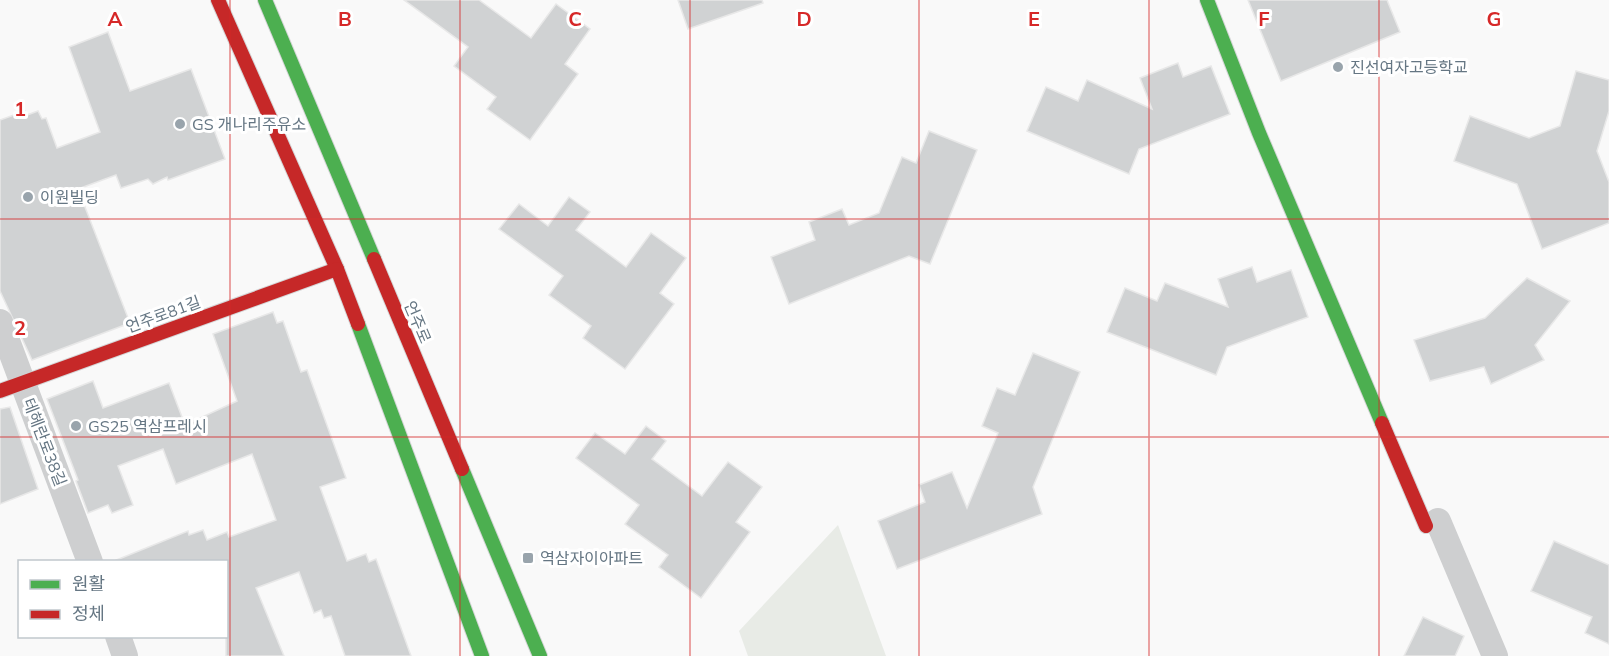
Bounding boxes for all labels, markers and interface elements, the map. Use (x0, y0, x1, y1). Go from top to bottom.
text: A (108, 6, 123, 31)
text: B (338, 6, 352, 31)
text: C (568, 6, 582, 31)
text: D (796, 6, 812, 31)
text: E (1028, 6, 1040, 31)
text: F (1258, 6, 1270, 31)
text: G (1487, 6, 1501, 31)
place label: 진선여자고등학교 (1350, 57, 1468, 77)
marker: 진선여자고등학교 (1331, 60, 1345, 74)
text: 1 (14, 96, 26, 121)
place label: GS 개나리주유소 (192, 114, 306, 134)
marker: GS 개나리주유소 (173, 117, 187, 131)
place label: 이원빌딩 (40, 187, 99, 207)
marker: 이원빌딩 (21, 190, 35, 204)
street label: 언주로81길 (123, 291, 203, 337)
street label: 언주로 (400, 298, 436, 346)
text: 2 (14, 315, 26, 340)
street label: 테헤란로38길 (19, 395, 71, 489)
place label: GS25 역삼프레시 (88, 416, 207, 436)
marker: GS25 역삼프레시 (69, 419, 83, 433)
place label: 역삼자이아파트 (540, 548, 643, 568)
marker: 역삼자이아파트 (521, 551, 535, 565)
legend (18, 560, 228, 638)
text: 원활 (72, 572, 105, 595)
text: 정체 (72, 602, 105, 625)

